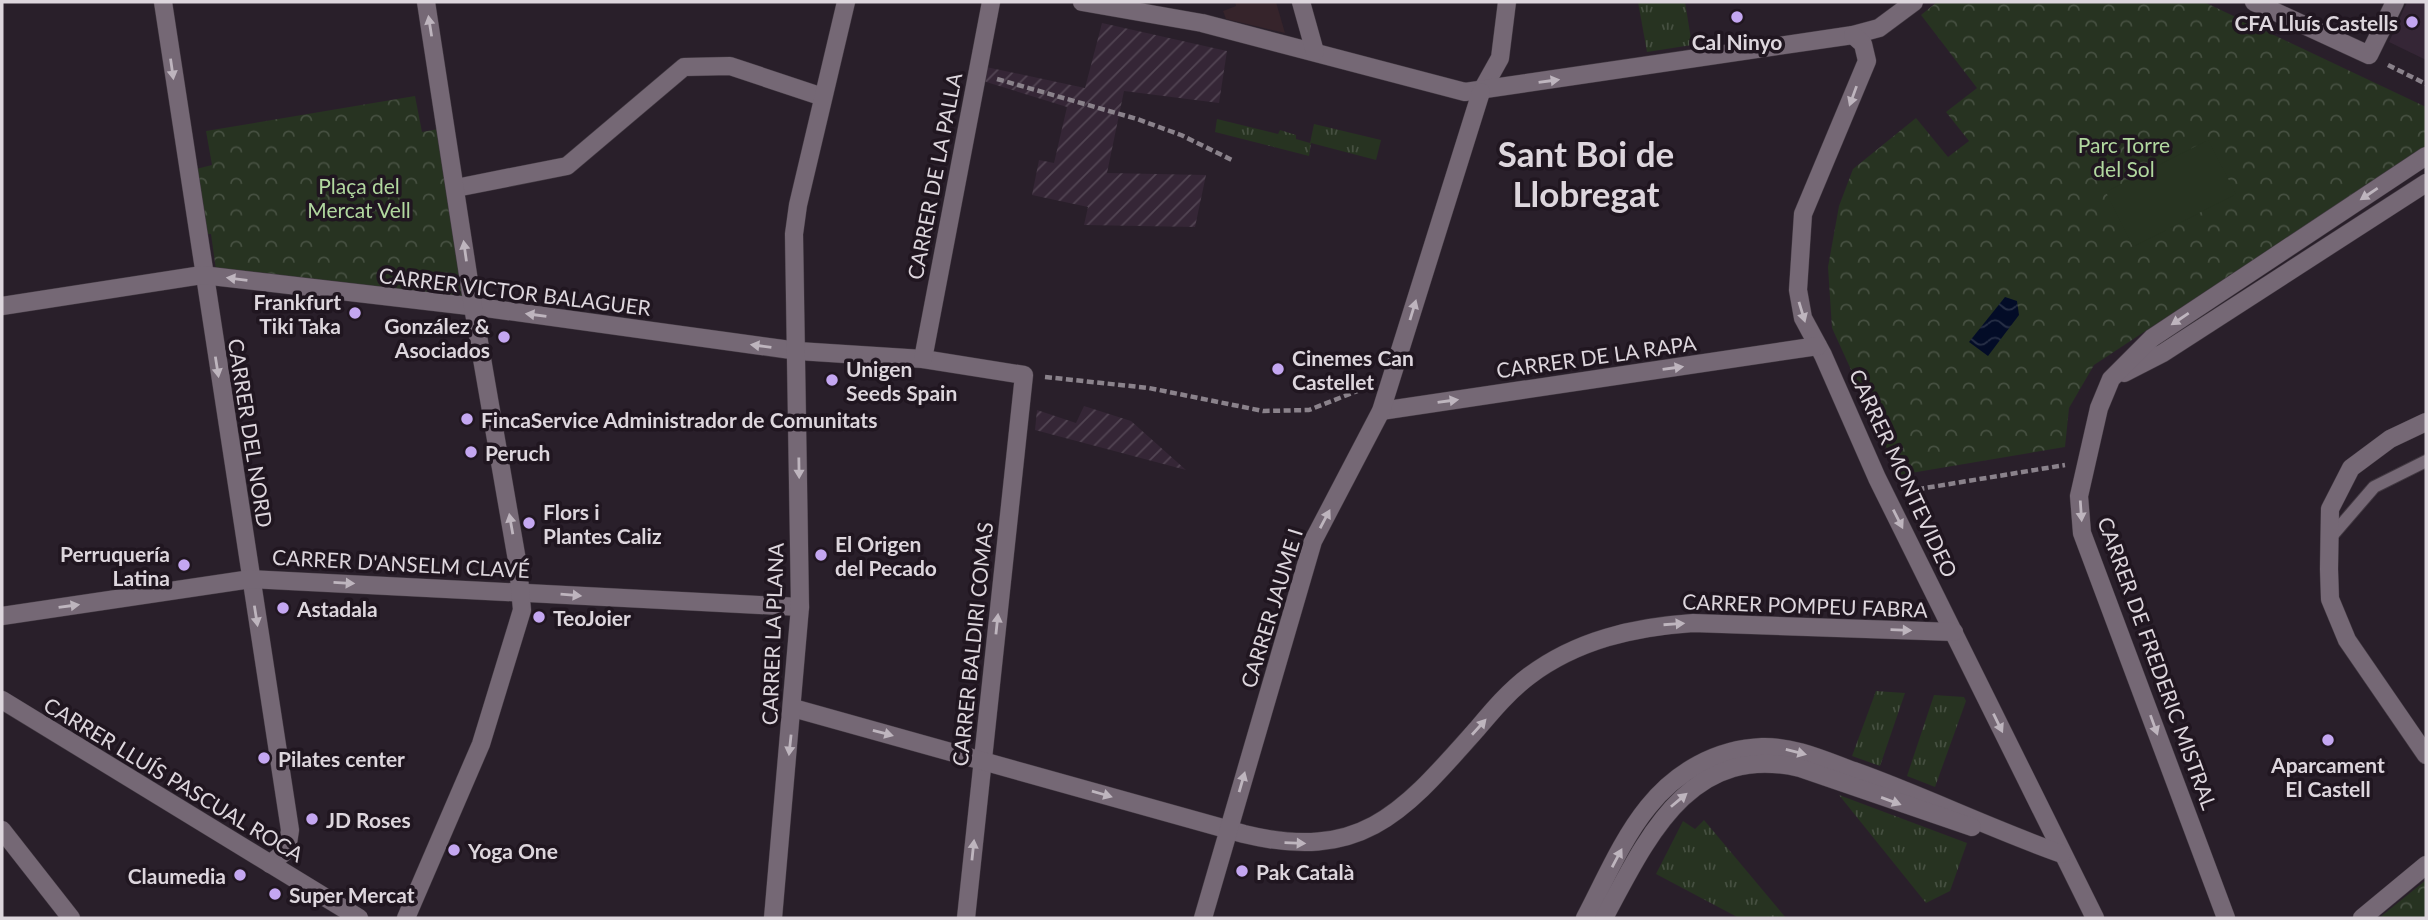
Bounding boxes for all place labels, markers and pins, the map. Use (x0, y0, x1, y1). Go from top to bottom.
marker: Cal Ninyo (1729, 9, 1745, 25)
place label: CFA Lluís Castells (2234, 10, 2398, 35)
marker: CFA Lluís Castells (2404, 14, 2420, 30)
place label: Cal Ninyo (1692, 29, 1782, 54)
place label: Frankfurt Tiki Taka (254, 289, 341, 338)
marker: Frankfurt Tiki Taka (347, 305, 363, 321)
place label: González & Asociados (384, 313, 491, 362)
marker: González & Asociados (496, 329, 512, 345)
place label: Cinemes Can Castellet (1292, 345, 1414, 394)
place label: Unigen Seeds Spain (846, 356, 957, 405)
marker: Cinemes Can Castellet (1270, 361, 1286, 377)
marker: Unigen Seeds Spain (824, 372, 840, 388)
place label: FincaService Administrador de Comunitats (481, 407, 877, 432)
marker: FincaService Administrador de Comunitats (459, 411, 475, 427)
place label: Peruch (485, 440, 550, 465)
marker: Peruch (463, 444, 479, 460)
place label: Flors i Plantes Caliz (543, 499, 662, 548)
marker: Flors i Plantes Caliz (521, 515, 537, 531)
place label: El Origen del Pecado (835, 531, 937, 580)
place label: Perruquería Latina (60, 541, 170, 590)
marker: El Origen del Pecado (813, 547, 829, 563)
marker: Perruquería Latina (176, 557, 192, 573)
place label: Astadala (296, 596, 378, 621)
marker: Astadala (275, 600, 291, 616)
place label: TeoJoier (553, 605, 631, 630)
marker: TeoJoier (531, 609, 547, 625)
marker: Aparcament El Castell (2320, 732, 2336, 748)
place label: Pilates center (278, 746, 405, 771)
marker: Pilates center (256, 750, 272, 766)
place label: Aparcament El Castell (2270, 752, 2385, 801)
place label: JD Roses (326, 807, 411, 832)
marker: JD Roses (304, 811, 320, 827)
place label: Yoga One (467, 838, 558, 863)
marker: Yoga One (446, 842, 462, 858)
place label: Pak Català (1256, 859, 1354, 884)
place label: Claumedia (128, 863, 226, 888)
marker: Pak Català (1234, 863, 1250, 879)
marker: Claumedia (232, 867, 248, 883)
place label: Super Mercat (289, 882, 415, 907)
marker: Super Mercat (267, 886, 283, 902)

